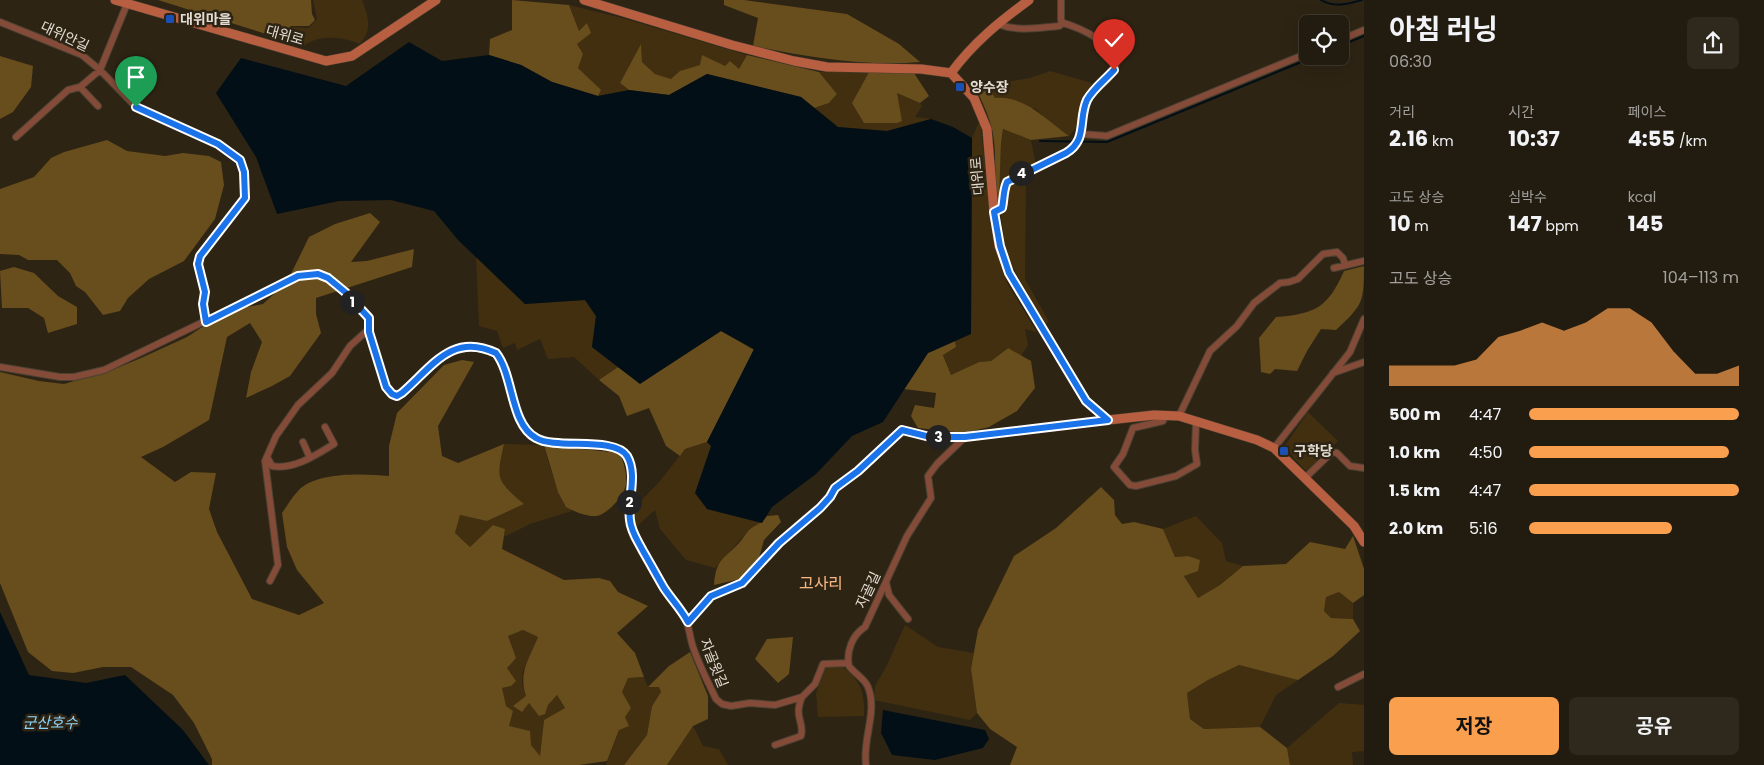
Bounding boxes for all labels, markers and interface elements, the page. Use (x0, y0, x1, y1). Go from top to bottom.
place label: 대위마을 (180, 9, 232, 29)
text: 아침 러닝 (1389, 10, 1498, 49)
marker: 대위마을 (164, 13, 176, 25)
map controls (1299, 15, 1349, 65)
button: locate (1299, 15, 1349, 65)
street label: 대위안길 (37, 16, 93, 56)
button: share (1687, 17, 1739, 69)
pin (1093, 19, 1135, 70)
street label: 대위로 (264, 20, 306, 50)
icon: check (1100, 26, 1128, 54)
text: 06:30 (1389, 50, 1432, 73)
pin (115, 56, 157, 107)
icon: arrive (122, 63, 150, 91)
place label: 양수장 (970, 77, 1009, 97)
marker: 양수장 (954, 81, 966, 93)
text: 거리 (1389, 102, 1415, 122)
text: 시간 (1508, 102, 1534, 122)
text: 페이스 (1628, 102, 1666, 122)
text: 2.16 (1389, 124, 1428, 153)
text: 10:37 (1508, 124, 1560, 153)
text: 4:55 (1628, 124, 1675, 153)
text: km (1428, 131, 1454, 151)
text: /km (1675, 131, 1707, 151)
street label: 대위로 (965, 156, 989, 196)
pin: 4 (1008, 160, 1034, 186)
text: 4 (1017, 163, 1026, 183)
text: 고도 상승 (1389, 187, 1444, 207)
text: 심박수 (1508, 187, 1547, 207)
text: kcal (1628, 187, 1656, 207)
text: 10 (1389, 209, 1411, 238)
text: 147 (1508, 209, 1542, 238)
text: 145 (1628, 209, 1663, 238)
text: m (1411, 216, 1429, 236)
text: bpm (1542, 216, 1579, 236)
text: 104–113 m (1663, 266, 1739, 289)
text: 고도 상승 (1389, 267, 1452, 290)
pin: 1 (340, 290, 364, 314)
text: 1 (350, 292, 355, 312)
text: 500 m (1389, 403, 1441, 426)
text: 4:47 (1469, 403, 1501, 426)
pin: 3 (926, 424, 950, 450)
text: 3 (934, 427, 943, 447)
place label: 구학당 (1294, 441, 1333, 461)
text: 1.0 km (1389, 441, 1440, 464)
text: 4:50 (1469, 441, 1503, 464)
marker: 구학당 (1278, 445, 1290, 457)
text: 1.5 km (1389, 479, 1440, 502)
text: 4:47 (1469, 479, 1501, 502)
pin: 2 (616, 490, 642, 514)
text: 2 (626, 492, 634, 512)
text: 2.0 km (1389, 517, 1443, 540)
text: 5:16 (1469, 517, 1498, 540)
street label: 자골길 (851, 568, 885, 612)
district label: 고사리 (799, 572, 843, 595)
street label: 자골윗길 (695, 635, 733, 691)
button: 저장 (1389, 697, 1559, 755)
button: 공유 (1569, 697, 1739, 755)
water label: 군산호수 (22, 712, 79, 733)

